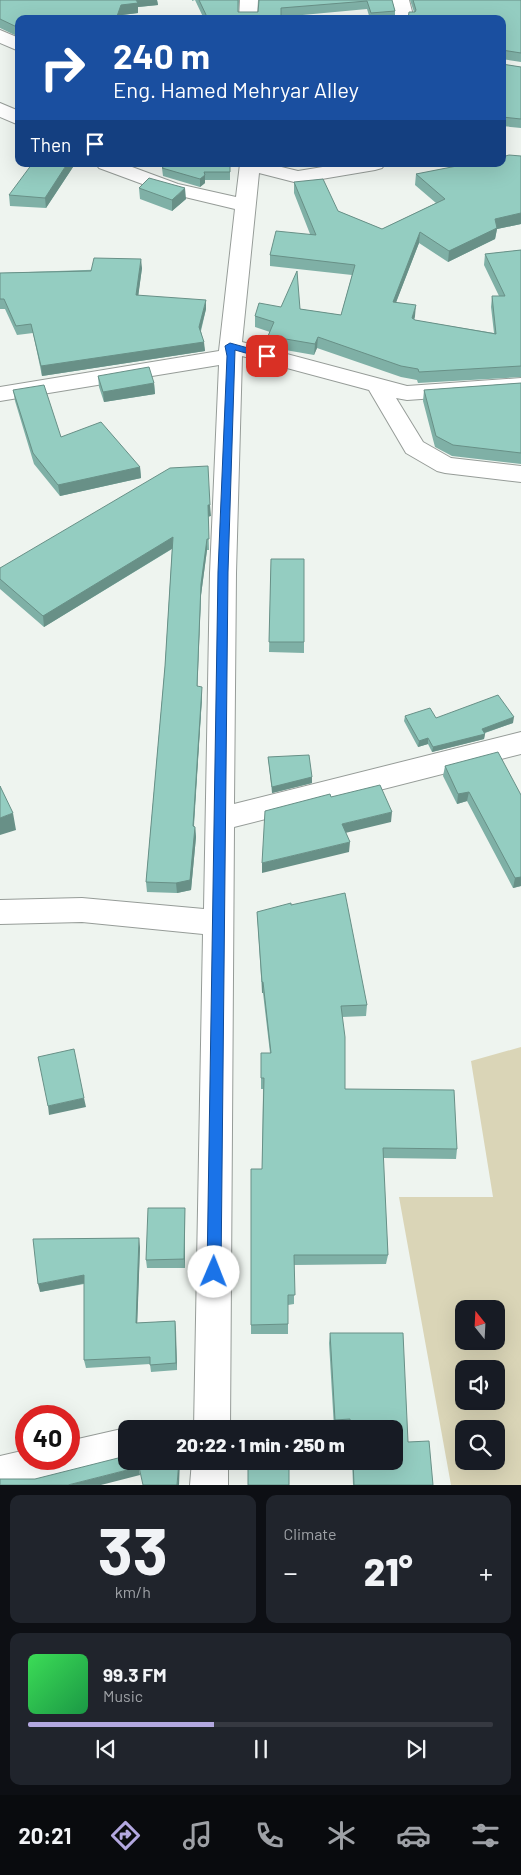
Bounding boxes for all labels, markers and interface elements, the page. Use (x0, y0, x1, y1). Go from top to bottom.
text: 240 m (113, 34, 210, 76)
icon: right (30, 35, 95, 100)
text: Eng. Hamed Mehryar Alley (113, 76, 359, 102)
icon: arrive (81, 130, 109, 158)
text: Then (30, 133, 71, 156)
pin (246, 335, 288, 377)
icon: arrive (253, 342, 281, 370)
position arrow (187, 1245, 239, 1297)
north arrow (455, 1300, 505, 1350)
map controls (455, 1300, 505, 1470)
button: sound (455, 1360, 505, 1410)
speed limit sign: 40 (15, 1405, 80, 1470)
button: search (455, 1420, 505, 1470)
text: 20:22 · 1 min · 250 m (176, 1433, 345, 1456)
text: 33 (98, 1510, 168, 1588)
text: Climate (284, 1524, 336, 1543)
text: 21° (364, 1548, 413, 1594)
text: − (284, 1555, 298, 1589)
text: + (479, 1555, 493, 1589)
text: km/h (115, 1582, 151, 1601)
text: 99.3 FM (103, 1663, 167, 1686)
text: Music (103, 1686, 143, 1705)
icon: previous (92, 1735, 120, 1763)
icon: pause (247, 1735, 275, 1763)
icon: next (402, 1735, 430, 1763)
icon: directions (108, 1818, 143, 1853)
icon: music (180, 1818, 215, 1853)
icon: phone (252, 1818, 287, 1853)
icon: climate (324, 1818, 359, 1853)
icon: car (396, 1818, 431, 1853)
icon: filters (468, 1818, 503, 1853)
text: 20:21 (18, 1822, 71, 1848)

